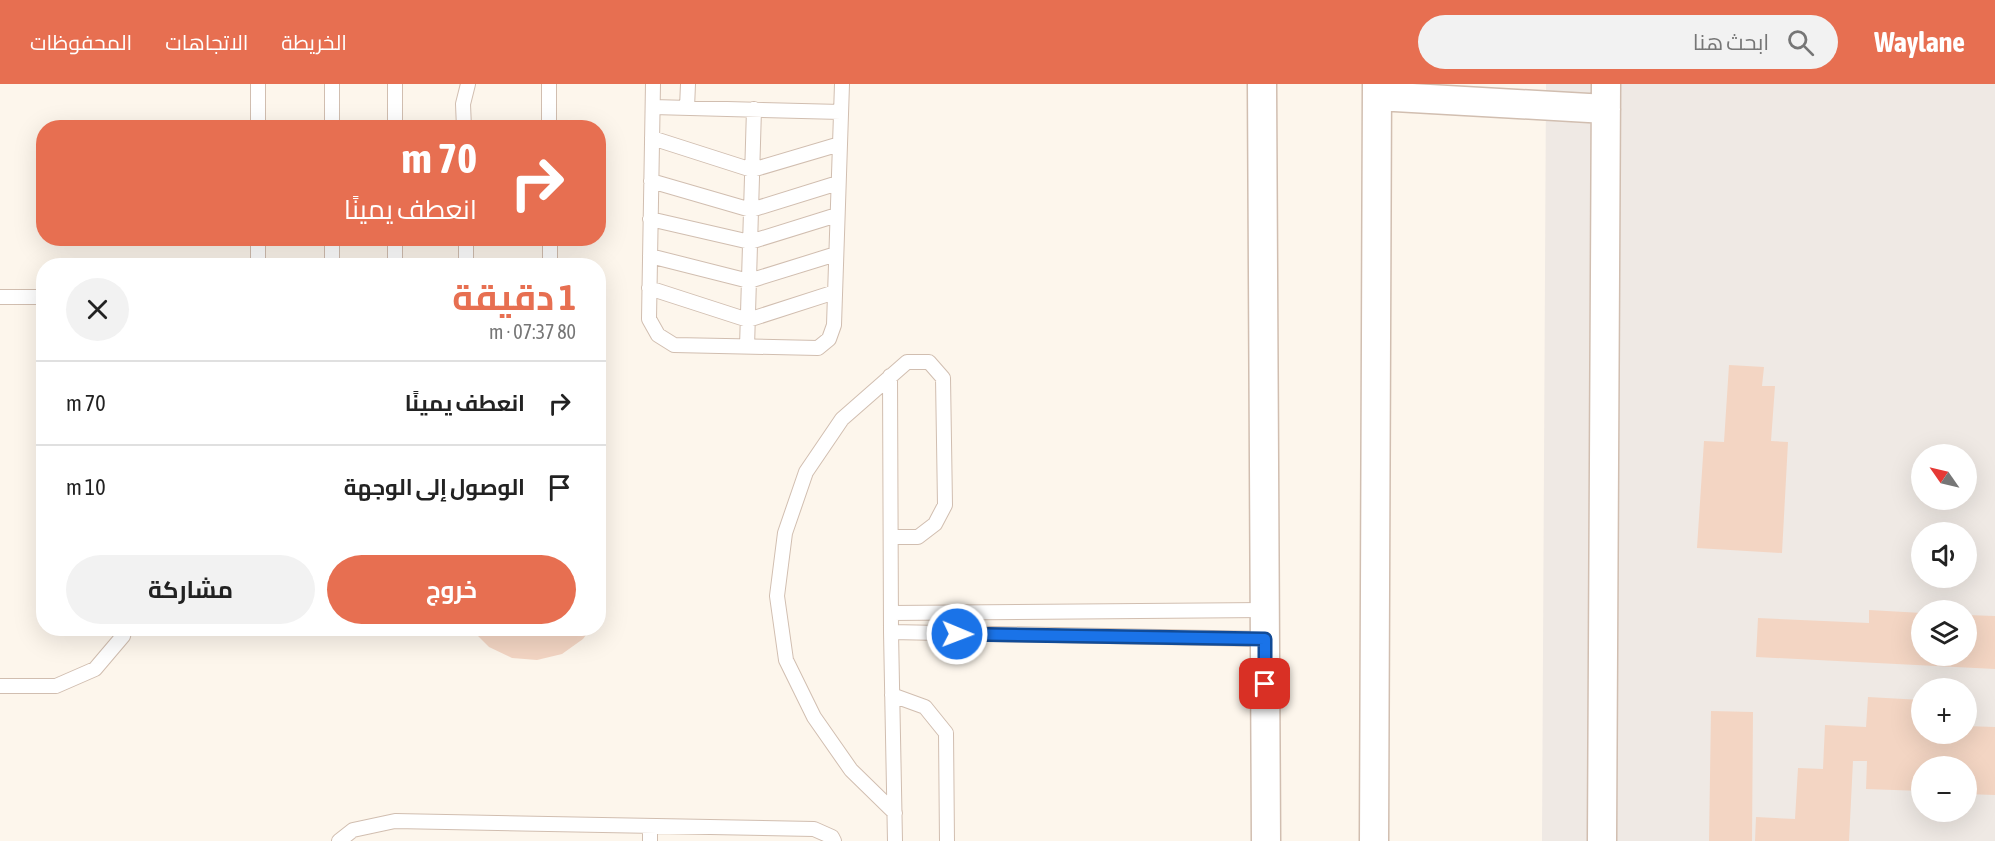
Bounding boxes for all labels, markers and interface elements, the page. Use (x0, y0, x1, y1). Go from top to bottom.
search box (1418, 15, 1838, 69)
icon: search (1784, 26, 1817, 59)
text: Waylane (1874, 26, 1965, 58)
text: ابحث هنا (1693, 29, 1769, 55)
text: المحفوظات (30, 30, 132, 54)
text: الاتجاهات (165, 30, 248, 54)
text: الخريطة (281, 30, 347, 54)
text: 70 m (402, 134, 477, 182)
icon: right (498, 144, 576, 222)
text: انعطف يمينًا (344, 194, 477, 225)
text: 1 دقيقة (452, 276, 576, 318)
button: close (66, 278, 129, 341)
text: 80 m · 07:37 (489, 320, 576, 343)
icon: right (543, 387, 576, 420)
text: 70 m (66, 390, 106, 416)
text: انعطف يمينًا (405, 390, 525, 416)
north arrow (1911, 444, 1977, 510)
map controls (1911, 444, 1977, 822)
icon: arrive (543, 471, 576, 504)
text: 10 m (66, 474, 106, 500)
text: الوصول إلى الوجهة (344, 474, 525, 500)
button: sound (1911, 522, 1977, 588)
button: مشاركة (66, 555, 315, 624)
button: خروج (327, 555, 576, 624)
button: layers (1911, 600, 1977, 666)
position arrow (925, 602, 989, 666)
pin (1239, 658, 1290, 709)
icon: arrive (1248, 667, 1281, 700)
button: + (1911, 678, 1977, 744)
button: − (1911, 756, 1977, 822)

